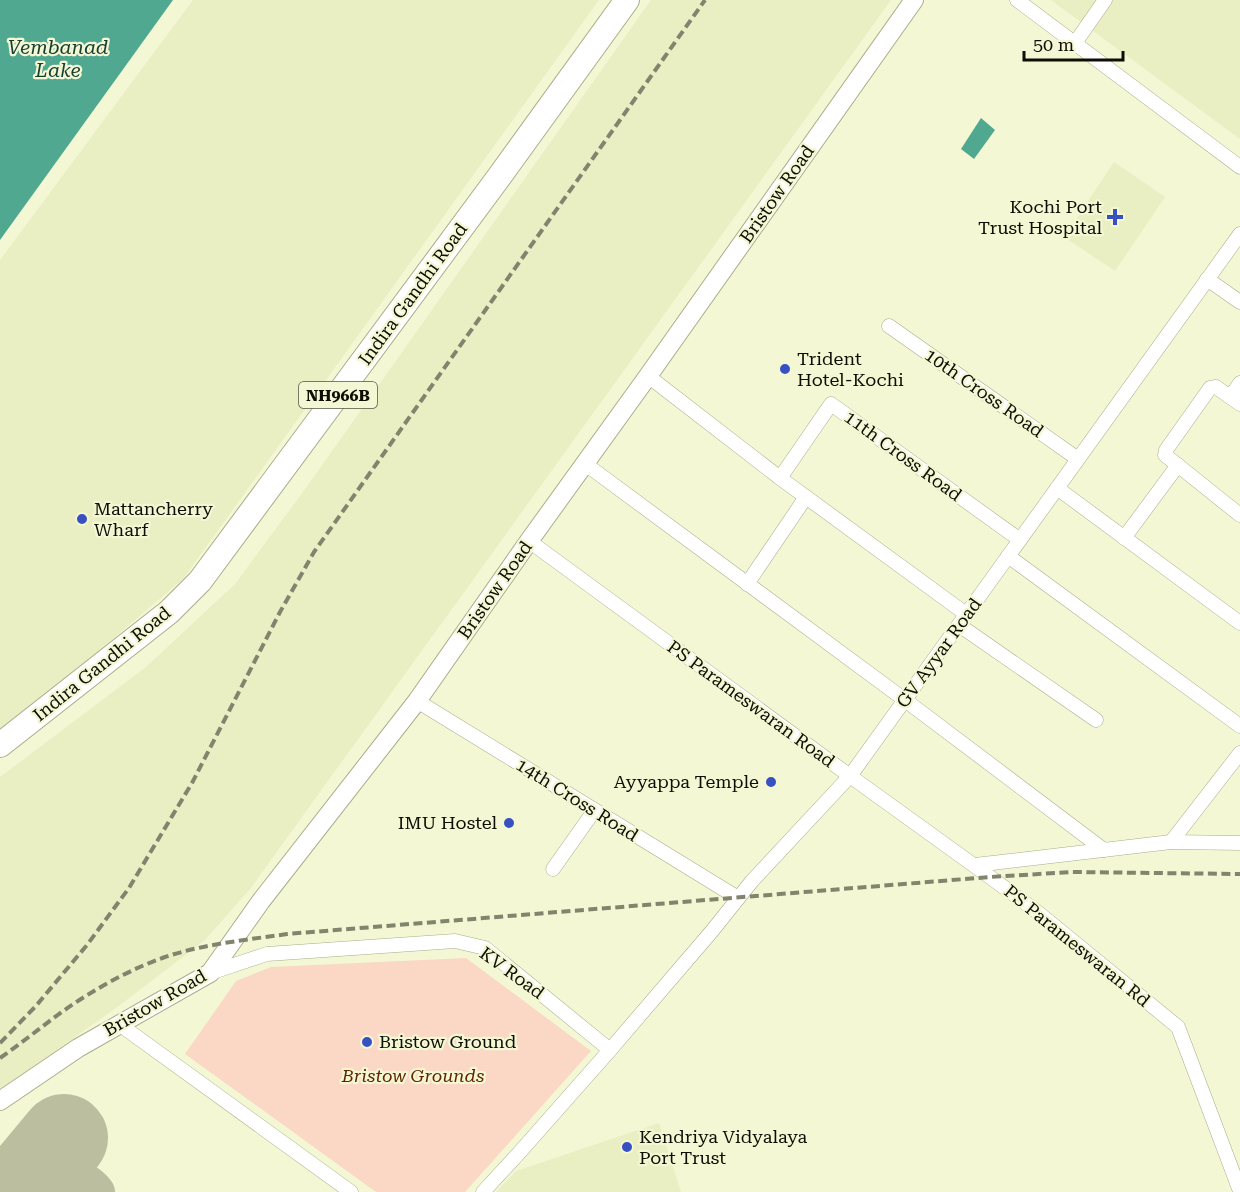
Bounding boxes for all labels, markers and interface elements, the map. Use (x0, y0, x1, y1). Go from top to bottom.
scale bar (1024, 24, 1123, 62)
text: 50 m (1033, 34, 1074, 55)
water label: Vembanad Lake (8, 35, 108, 82)
street label: Bristow Road (735, 140, 818, 247)
place label: Kochi Port Trust Hospital (978, 196, 1102, 238)
marker: Kochi Port Trust Hospital (1106, 208, 1124, 226)
street label: Indira Gandhi Road (354, 218, 471, 369)
street label: 10th Cross Road (921, 344, 1048, 442)
place label: Trident Hotel-Kochi (797, 348, 904, 390)
marker: Trident Hotel-Kochi (778, 362, 792, 376)
road number: NH966B (299, 382, 377, 408)
street label: 11th Cross Road (840, 406, 967, 506)
place label: Mattancherry Wharf (94, 498, 213, 540)
marker: Mattancherry Wharf (75, 512, 89, 526)
street label: Bristow Road (453, 536, 536, 643)
street label: GV Ayyar Road (892, 593, 986, 712)
street label: Indira Gandhi Road (29, 602, 175, 725)
street label: PS Parameswaran Road (663, 636, 839, 772)
street label: 14th Cross Road (512, 754, 643, 846)
place label: Ayyappa Temple (614, 771, 759, 792)
marker: Ayyappa Temple (764, 775, 778, 789)
place label: IMU Hostel (398, 812, 497, 833)
marker: IMU Hostel (502, 816, 516, 830)
street label: PS Parameswaran Rd (1000, 880, 1155, 1011)
street label: KV Road (476, 942, 549, 1003)
street label: Bristow Road (100, 965, 210, 1040)
place label: Bristow Ground (379, 1031, 517, 1052)
marker: Bristow Ground (360, 1035, 374, 1049)
park label: Bristow Grounds (341, 1065, 484, 1086)
place label: Kendriya Vidyalaya Port Trust (639, 1126, 808, 1168)
marker: Kendriya Vidyalaya Port Trust (620, 1140, 634, 1154)

